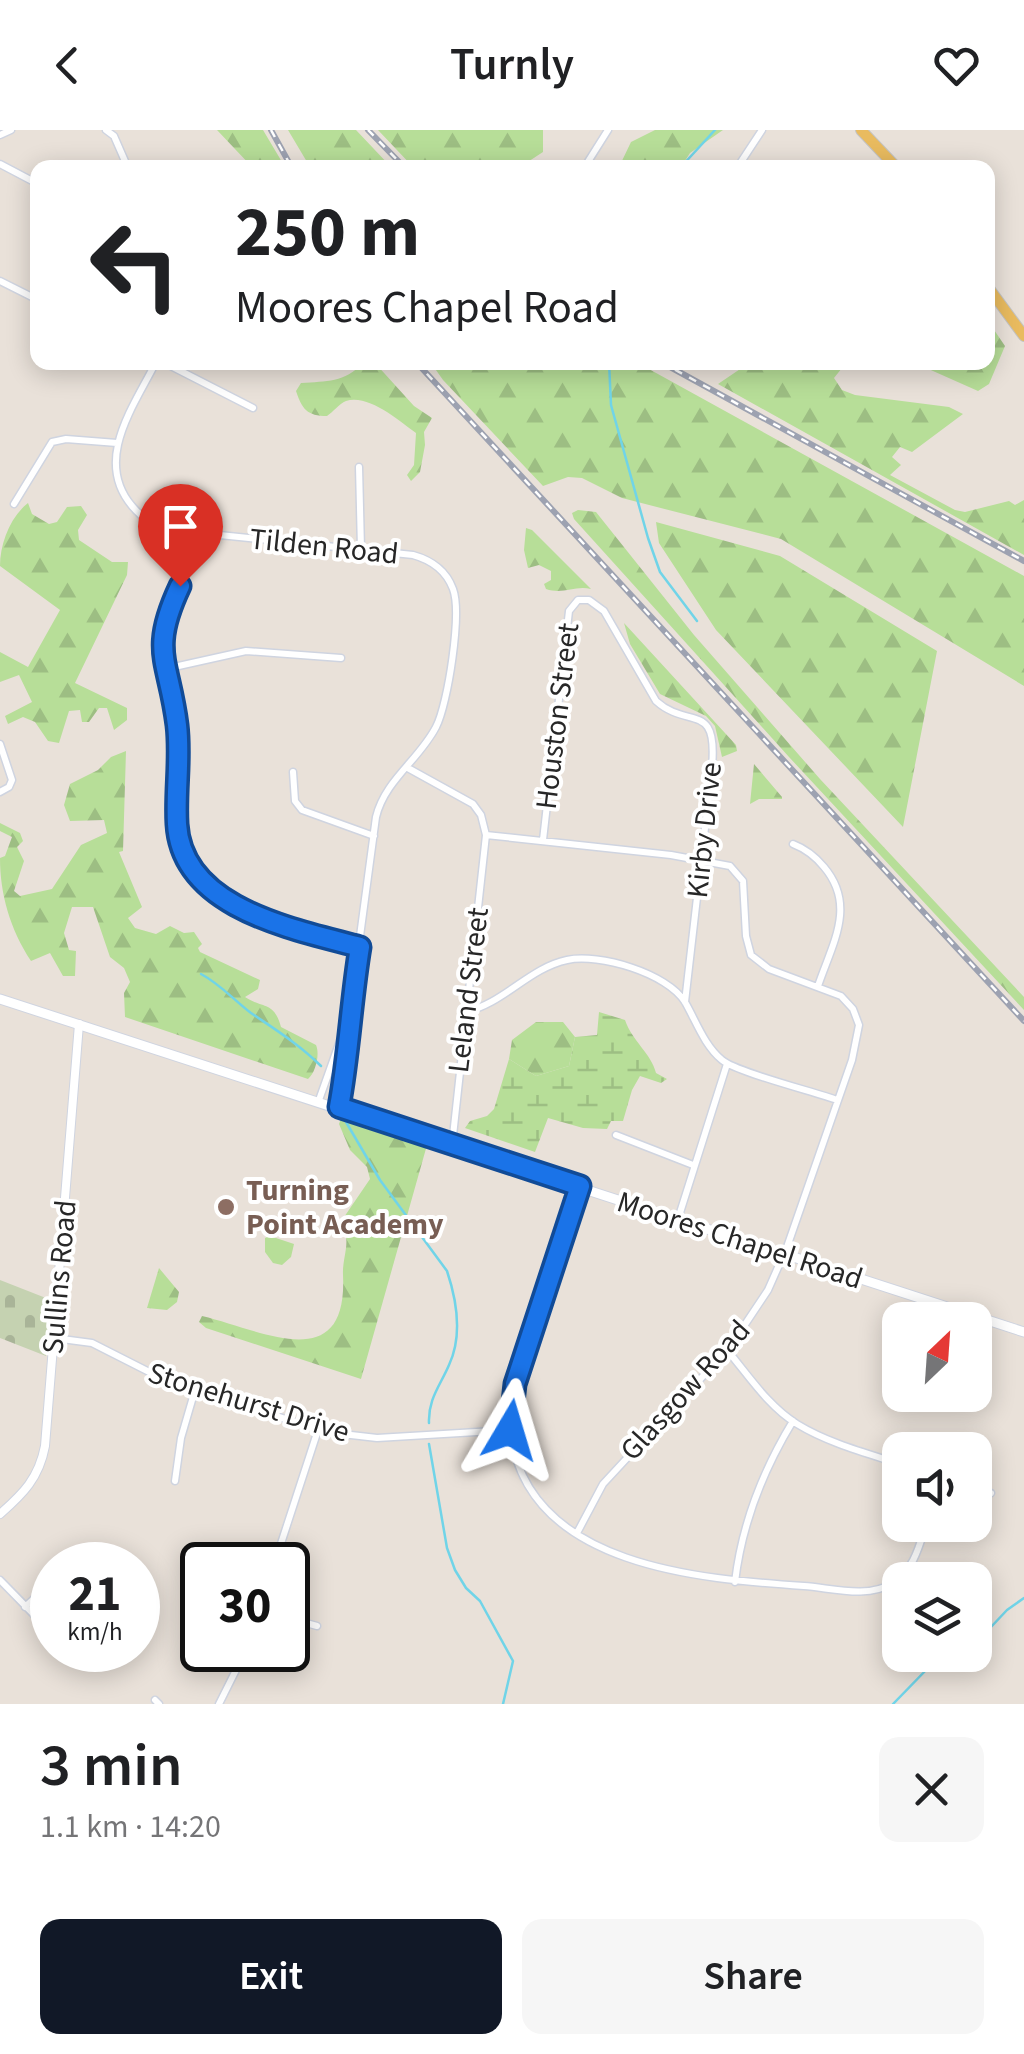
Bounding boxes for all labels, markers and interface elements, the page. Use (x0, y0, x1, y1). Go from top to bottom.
text: Turnly (450, 33, 574, 97)
icon: back (40, 38, 95, 93)
icon: heart (929, 38, 984, 93)
text: 250 m (235, 183, 420, 283)
icon: left (70, 200, 200, 330)
text: Moores Chapel Road (235, 276, 619, 340)
pin (138, 484, 223, 587)
icon: arrive (153, 499, 208, 554)
street label: Tilden Road (247, 517, 401, 576)
street label: Houston Street (525, 620, 590, 812)
street label: Kirby Drive (676, 760, 733, 900)
street label: Leland Street (437, 905, 500, 1075)
place label: Turning Point Academy (246, 1169, 444, 1246)
street label: Moores Chapel Road (611, 1180, 868, 1300)
marker: Turning Point Academy (215, 1196, 237, 1218)
street label: Sullins Road (31, 1198, 88, 1356)
north arrow (882, 1302, 992, 1412)
map controls (882, 1302, 992, 1672)
street label: Glasgow Road (610, 1310, 760, 1470)
street label: Stonehurst Drive (143, 1351, 355, 1454)
position arrow (458, 1378, 562, 1482)
button: sound (882, 1432, 992, 1542)
speed limit sign: 30 (180, 1542, 310, 1672)
text: 21 (69, 1559, 121, 1630)
button: layers (882, 1562, 992, 1672)
text: km/h (67, 1614, 123, 1650)
text: 3 min (40, 1724, 183, 1809)
button: close (879, 1737, 984, 1842)
text: 1.1 km · 14:20 (40, 1804, 221, 1850)
button: Exit (40, 1919, 502, 2034)
button: Share (522, 1919, 984, 2034)

